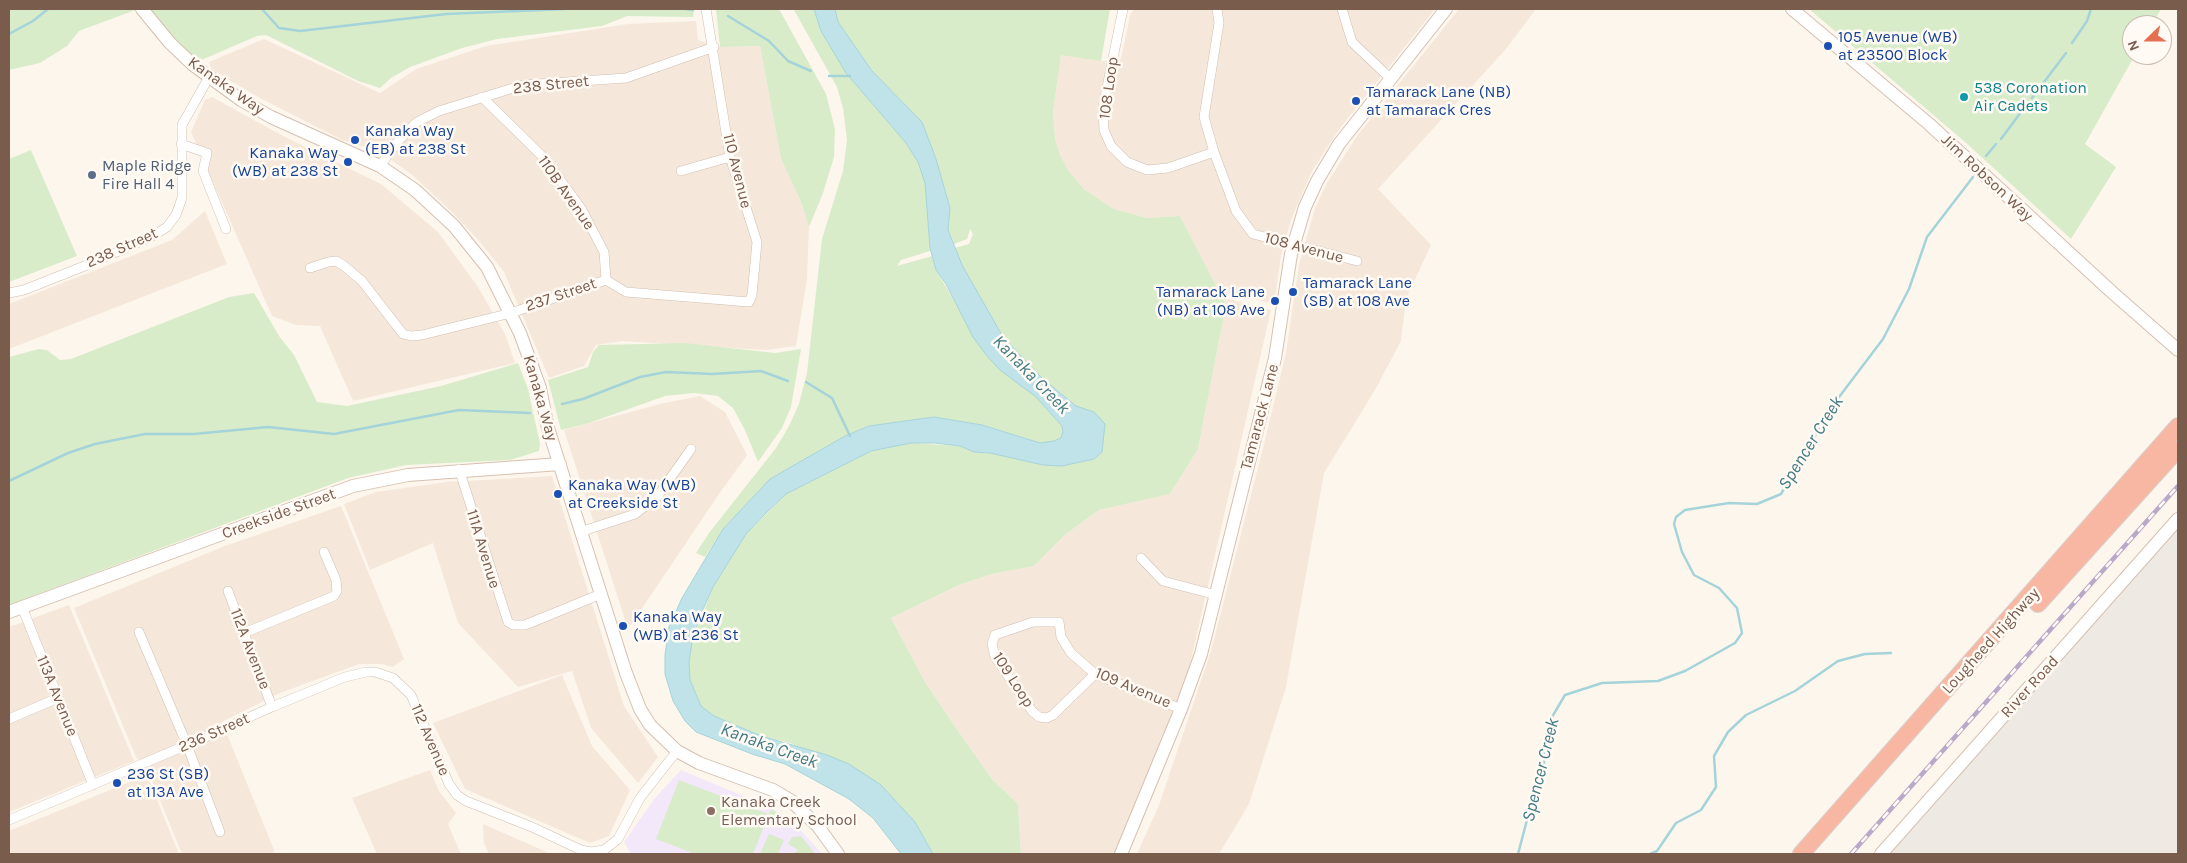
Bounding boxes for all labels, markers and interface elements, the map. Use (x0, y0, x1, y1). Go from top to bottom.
north arrow (2122, 15, 2172, 65)
place label: 105 Avenue (WB) at 23500 Block (1838, 27, 1958, 65)
text: N (2124, 38, 2143, 53)
marker: 105 Avenue (WB) at 23500 Block (1822, 40, 1834, 52)
street label: Kanaka Way (184, 53, 268, 119)
street label: 108 Loop (1095, 56, 1123, 120)
street label: 238 Street (512, 71, 590, 99)
place label: 538 Coronation Air Cadets (1974, 78, 2087, 116)
place label: Tamarack Lane (NB) at Tamarack Cres (1366, 82, 1511, 120)
marker: 538 Coronation Air Cadets (1958, 91, 1970, 103)
marker: Tamarack Lane (NB) at Tamarack Cres (1350, 95, 1362, 107)
place label: Kanaka Way (EB) at 238 St (365, 121, 466, 159)
street label: Jim Robson Way (1937, 131, 2037, 225)
street label: 110 Avenue (718, 132, 756, 210)
marker: Kanaka Way (EB) at 238 St (349, 134, 361, 146)
place label: Kanaka Way (WB) at 238 St (232, 143, 338, 181)
street label: 110B Avenue (533, 152, 599, 234)
place label: Maple Ridge Fire Hall 4 (102, 156, 192, 194)
marker: Kanaka Way (WB) at 238 St (342, 156, 354, 168)
marker: Maple Ridge Fire Hall 4 (86, 169, 98, 181)
street label: 238 Street (83, 224, 161, 272)
street label: 108 Avenue (1262, 228, 1346, 268)
place label: Tamarack Lane (SB) at 108 Ave (1303, 273, 1412, 311)
street label: 237 Street (523, 274, 599, 316)
place label: Tamarack Lane (NB) at 108 Ave (1156, 282, 1265, 320)
marker: Tamarack Lane (SB) at 108 Ave (1287, 286, 1299, 298)
marker: Tamarack Lane (NB) at 108 Ave (1269, 295, 1281, 307)
water label: Kanaka Creek (988, 331, 1074, 419)
street label: Kanaka Way (519, 353, 561, 443)
street label: Tamarack Lane (1237, 362, 1283, 472)
water label: Spencer Creek (1774, 392, 1848, 494)
place label: Kanaka Way (WB) at Creekside St (568, 475, 696, 513)
street label: Creekside Street (220, 485, 338, 543)
marker: Kanaka Way (WB) at Creekside St (552, 488, 564, 500)
street label: 111A Avenue (462, 507, 504, 591)
street label: Lougheed Highway (1938, 584, 2044, 698)
street label: 112A Avenue (226, 606, 274, 692)
place label: Kanaka Way (WB) at 236 St (633, 607, 738, 645)
marker: Kanaka Way (WB) at 236 St (617, 620, 629, 632)
street label: 109 Loop (988, 649, 1038, 711)
street label: River Road (1997, 652, 2063, 722)
street label: 113A Avenue (32, 653, 82, 739)
street label: 109 Avenue (1092, 663, 1174, 713)
street label: 112 Avenue (406, 701, 454, 779)
street label: 236 Street (176, 709, 252, 757)
water label: Spencer Creek (1518, 716, 1564, 824)
water label: Kanaka Creek (717, 718, 821, 774)
place label: 236 St (SB) at 113A Ave (127, 764, 209, 802)
marker: 236 St (SB) at 113A Ave (111, 777, 123, 789)
place label: Kanaka Creek Elementary School (721, 792, 857, 830)
marker: Kanaka Creek Elementary School (705, 805, 717, 817)

